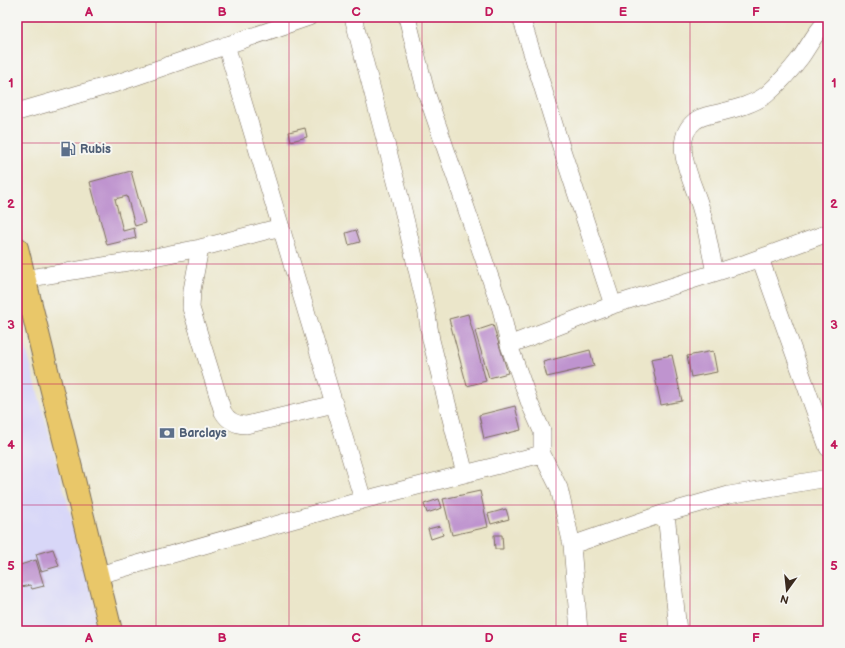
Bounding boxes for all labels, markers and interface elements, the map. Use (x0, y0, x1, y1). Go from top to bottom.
text: A (84, 4, 93, 20)
text: B (217, 4, 227, 20)
text: C (351, 4, 361, 20)
text: D (484, 4, 494, 20)
text: E (619, 4, 628, 20)
text: F (752, 4, 760, 20)
text: 1 (8, 75, 14, 91)
text: 1 (831, 75, 837, 91)
fuel station icon: Rubis (59, 140, 77, 158)
place label: Rubis (80, 142, 111, 157)
text: 2 (7, 196, 15, 212)
text: 2 (830, 196, 838, 212)
text: 3 (7, 317, 15, 333)
text: 3 (830, 317, 838, 333)
bank icon: Barclays (158, 424, 176, 442)
place label: Barclays (179, 426, 227, 441)
text: 4 (7, 437, 15, 453)
text: 4 (830, 437, 838, 453)
text: 5 (7, 558, 15, 574)
text: 5 (830, 558, 838, 574)
north arrow (767, 570, 807, 610)
text: N (779, 592, 790, 607)
text: A (84, 630, 93, 646)
text: B (217, 630, 227, 646)
text: C (351, 630, 361, 646)
text: D (484, 630, 494, 646)
text: E (619, 630, 628, 646)
text: F (752, 630, 760, 646)

